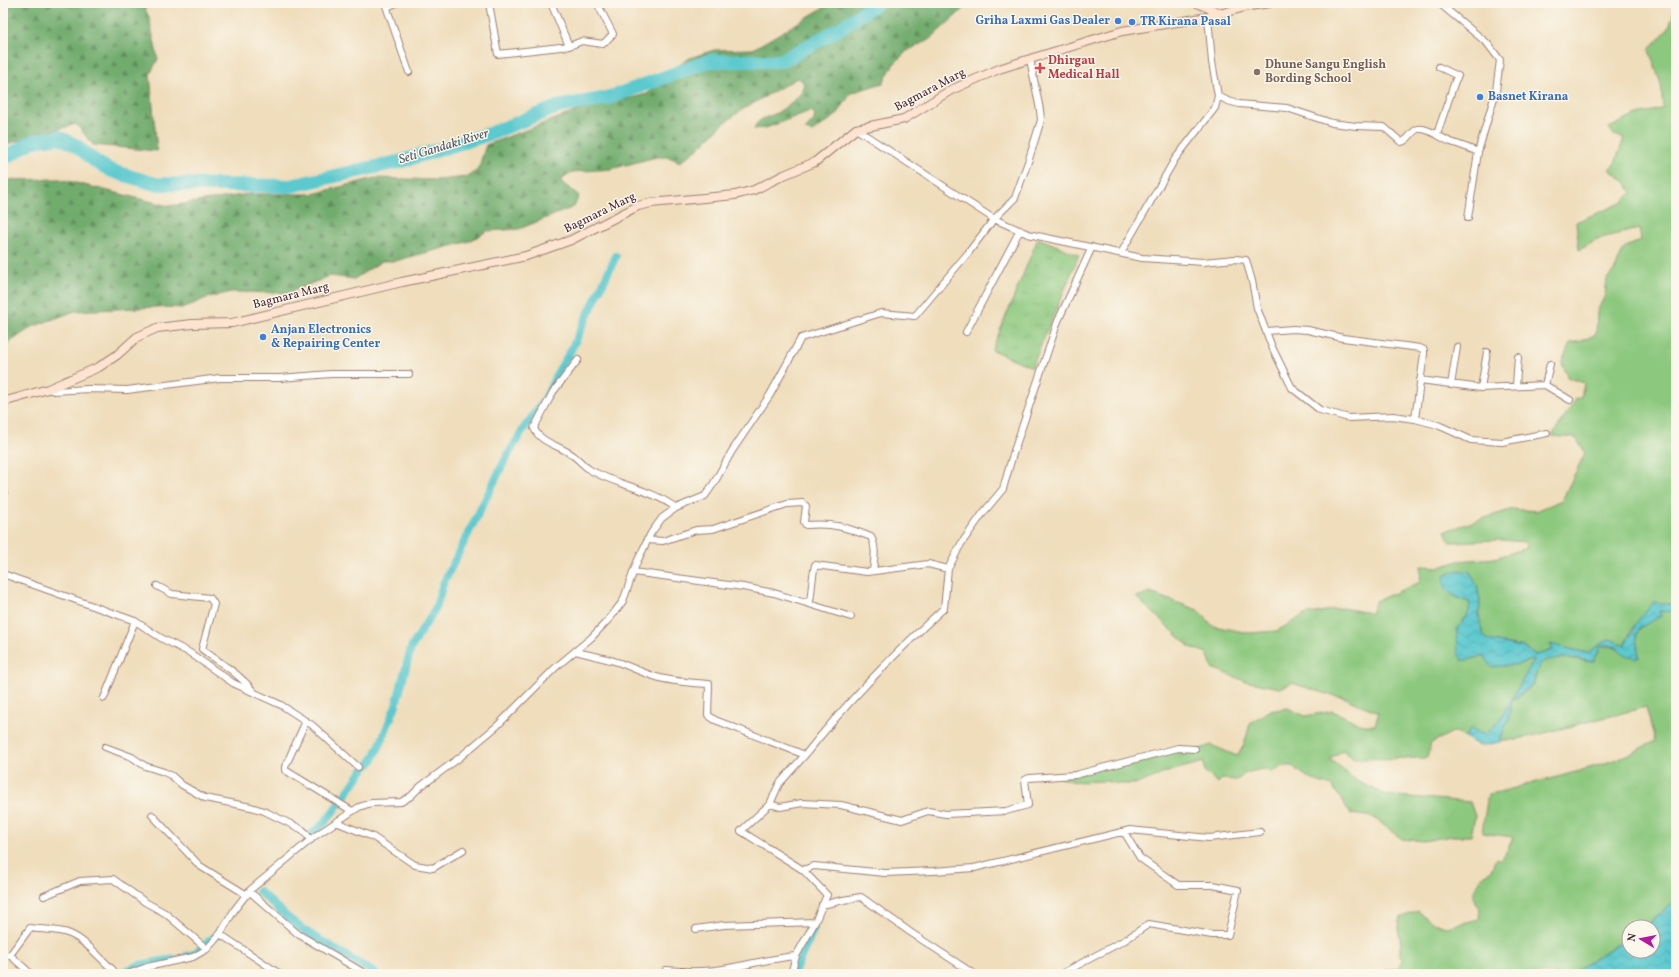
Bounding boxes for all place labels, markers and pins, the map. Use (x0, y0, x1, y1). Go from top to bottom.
place label: Griha Laxmi Gas Dealer (975, 13, 1110, 29)
place label: TR Kirana Pasal (1140, 14, 1231, 30)
marker: Griha Laxmi Gas Dealer (1113, 16, 1123, 26)
marker: TR Kirana Pasal (1127, 17, 1137, 27)
place label: Dhirgau Medical Hall (1048, 53, 1120, 83)
place label: Dhune Sangu English Bording School (1265, 57, 1386, 87)
marker: Dhirgau Medical Hall (1035, 63, 1045, 73)
marker: Dhune Sangu English Bording School (1252, 67, 1262, 77)
place label: Basnet Kirana (1488, 89, 1569, 105)
marker: Basnet Kirana (1475, 92, 1485, 102)
place label: Anjan Electronics & Repairing Center (271, 322, 380, 352)
marker: Anjan Electronics & Repairing Center (258, 332, 268, 342)

